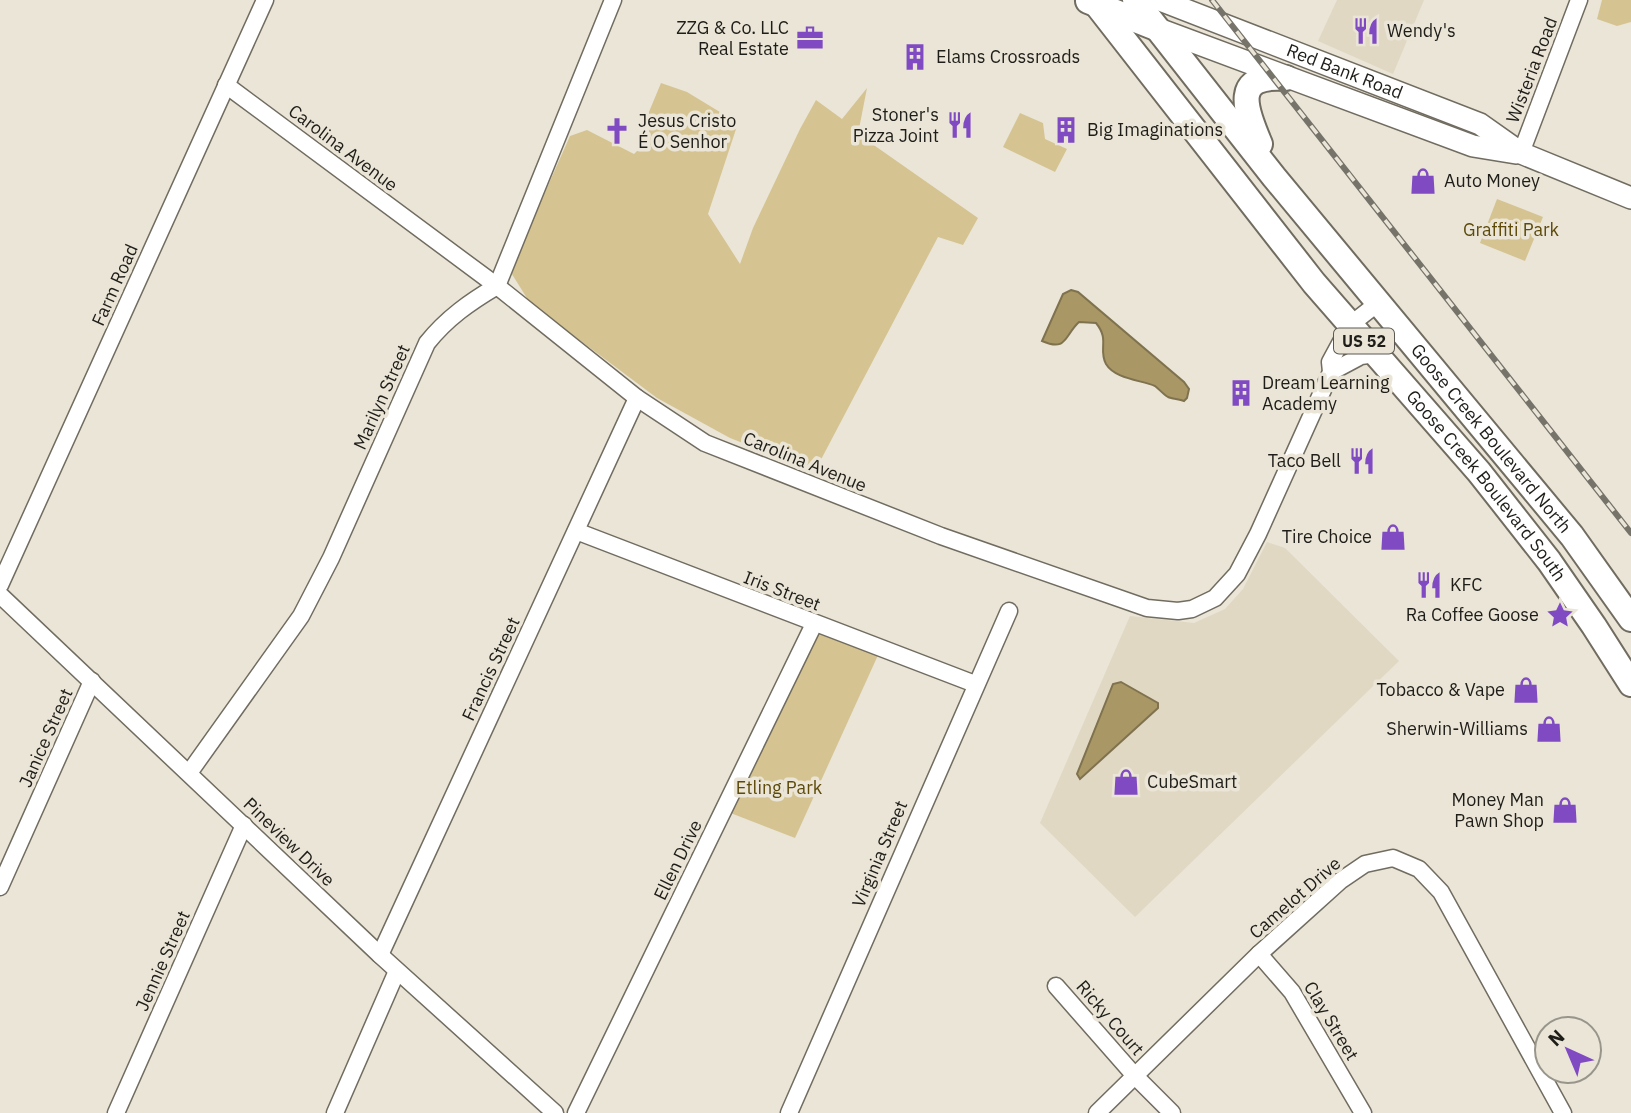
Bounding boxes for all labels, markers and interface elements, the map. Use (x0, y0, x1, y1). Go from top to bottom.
street label: Wisteria Road (1501, 14, 1562, 126)
place label: ZZG & Co. LLC Real Estate (676, 16, 789, 60)
restaurant icon: Wendy's (1351, 16, 1381, 46)
place label: Wendy's (1387, 19, 1456, 42)
office icon: ZZG & Co. LLC Real Estate (795, 23, 825, 53)
street label: Red Bank Road (1283, 38, 1406, 104)
building icon: Elams Crossroads (900, 42, 930, 72)
place label: Elams Crossroads (936, 45, 1080, 68)
street label: Carolina Avenue (284, 99, 403, 196)
place label: Stoner's Pizza Joint (853, 103, 939, 147)
place label: Jesus Cristo É O Senhor (638, 109, 736, 153)
restaurant icon: Stoner's Pizza Joint (945, 110, 975, 140)
building icon: Big Imaginations (1051, 115, 1081, 145)
church icon: Jesus Cristo É O Senhor (602, 116, 632, 146)
place label: Big Imaginations (1087, 118, 1223, 141)
shop icon: Auto Money (1408, 166, 1438, 196)
place label: Auto Money (1444, 169, 1540, 192)
park label: Graffiti Park (1463, 218, 1560, 241)
street label: Farm Road (86, 240, 143, 329)
road number: US 52 (1334, 328, 1394, 354)
street label: Goose Creek Boulevard North (1406, 339, 1577, 538)
street label: Marilyn Street (348, 341, 415, 453)
place label: Dream Learning Academy (1262, 371, 1390, 415)
building icon: Dream Learning Academy (1226, 378, 1256, 408)
street label: Goose Creek Boulevard South (1402, 385, 1571, 585)
street label: Carolina Avenue (740, 426, 870, 497)
restaurant icon: Taco Bell (1347, 446, 1377, 476)
place label: Taco Bell (1268, 449, 1341, 472)
shop icon: Tire Choice (1378, 522, 1408, 552)
place label: Tire Choice (1282, 525, 1372, 548)
street label: Iris Street (740, 565, 824, 616)
restaurant icon: KFC (1414, 570, 1444, 600)
place label: KFC (1450, 573, 1482, 596)
place icon: Ra Coffee Goose (1545, 600, 1575, 630)
place label: Ra Coffee Goose (1406, 603, 1539, 626)
street label: Francis Street (456, 613, 525, 724)
shop icon: Tobacco & Vape (1511, 675, 1541, 705)
place label: Tobacco & Vape (1376, 678, 1505, 701)
street label: Janice Street (13, 685, 78, 791)
shop icon: Sherwin-Williams (1534, 714, 1564, 744)
place label: Sherwin-Williams (1386, 717, 1528, 740)
shop icon: CubeSmart (1111, 767, 1141, 797)
place label: CubeSmart (1147, 770, 1237, 793)
park label: Etling Park (736, 776, 823, 799)
place label: Money Man Pawn Shop (1452, 788, 1544, 832)
street label: Pineview Drive (239, 792, 340, 891)
shop icon: Money Man Pawn Shop (1550, 795, 1580, 825)
street label: Virginia Street (847, 797, 912, 911)
street label: Ellen Drive (648, 816, 707, 904)
street label: Camelot Drive (1244, 852, 1345, 944)
street label: Jennie Street (130, 907, 195, 1015)
street label: Ricky Court (1071, 975, 1149, 1060)
street label: Clay Street (1299, 977, 1364, 1064)
north arrow (1533, 1015, 1603, 1085)
text: N (1543, 1024, 1569, 1051)

